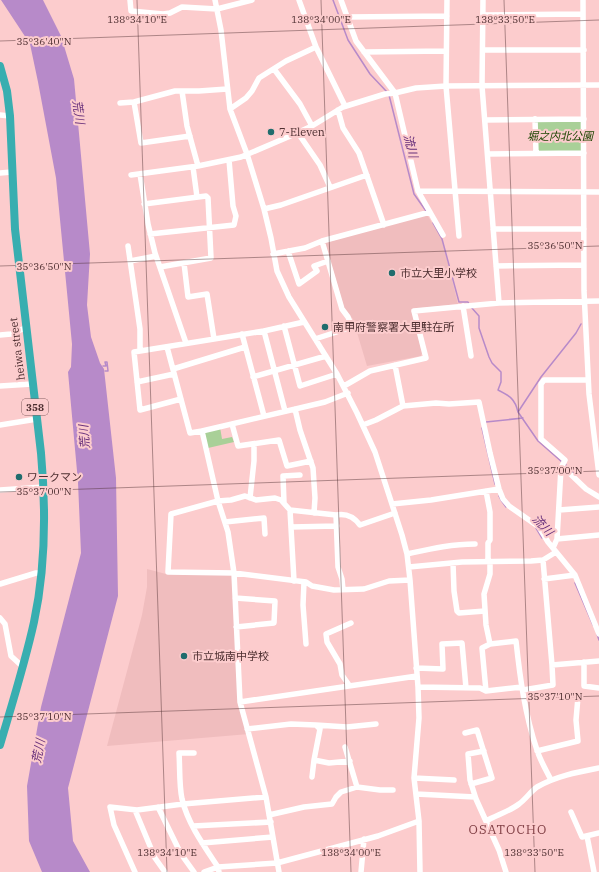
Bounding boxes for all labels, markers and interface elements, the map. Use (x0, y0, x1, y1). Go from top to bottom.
text: 138°34'10"E (107, 13, 167, 26)
text: 138°34'00"E (291, 13, 351, 26)
text: 138°33'50"E (475, 13, 535, 26)
text: 35°36'40"N (17, 35, 72, 48)
water label: 荒川 (70, 99, 88, 127)
place label: 7-Eleven (279, 125, 325, 139)
marker: 7-Eleven (266, 127, 276, 137)
park label: 堀之内北公園 (527, 129, 595, 143)
water label: 流川 (401, 133, 422, 161)
text: 35°36'50"N (528, 239, 583, 252)
text: 35°36'50"N (17, 260, 72, 273)
place label: 市立大里小学校 (400, 266, 477, 280)
marker: 市立大里小学校 (387, 268, 397, 278)
street label: heiwa street (6, 317, 28, 381)
place label: 南甲府警察署大里駐在所 (333, 320, 455, 334)
marker: 南甲府警察署大里駐在所 (320, 322, 330, 332)
road number: 358 (22, 399, 48, 415)
water label: 荒川 (75, 422, 93, 450)
text: 35°37'00"N (528, 464, 583, 477)
place label: ワークマン (27, 470, 82, 484)
marker: ワークマン (14, 472, 24, 482)
text: 35°37'00"N (17, 485, 72, 498)
water label: 流川 (529, 511, 558, 540)
place label: 市立城南中学校 (192, 649, 269, 663)
marker: 市立城南中学校 (179, 651, 189, 661)
text: 35°37'10"N (528, 690, 583, 703)
text: 35°37'10"N (17, 710, 72, 723)
water label: 荒川 (28, 736, 48, 764)
district label: OSATOCHO (469, 821, 547, 838)
text: 138°34'10"E (137, 846, 197, 859)
text: 138°34'00"E (321, 846, 381, 859)
text: 138°33'50"E (504, 846, 564, 859)

